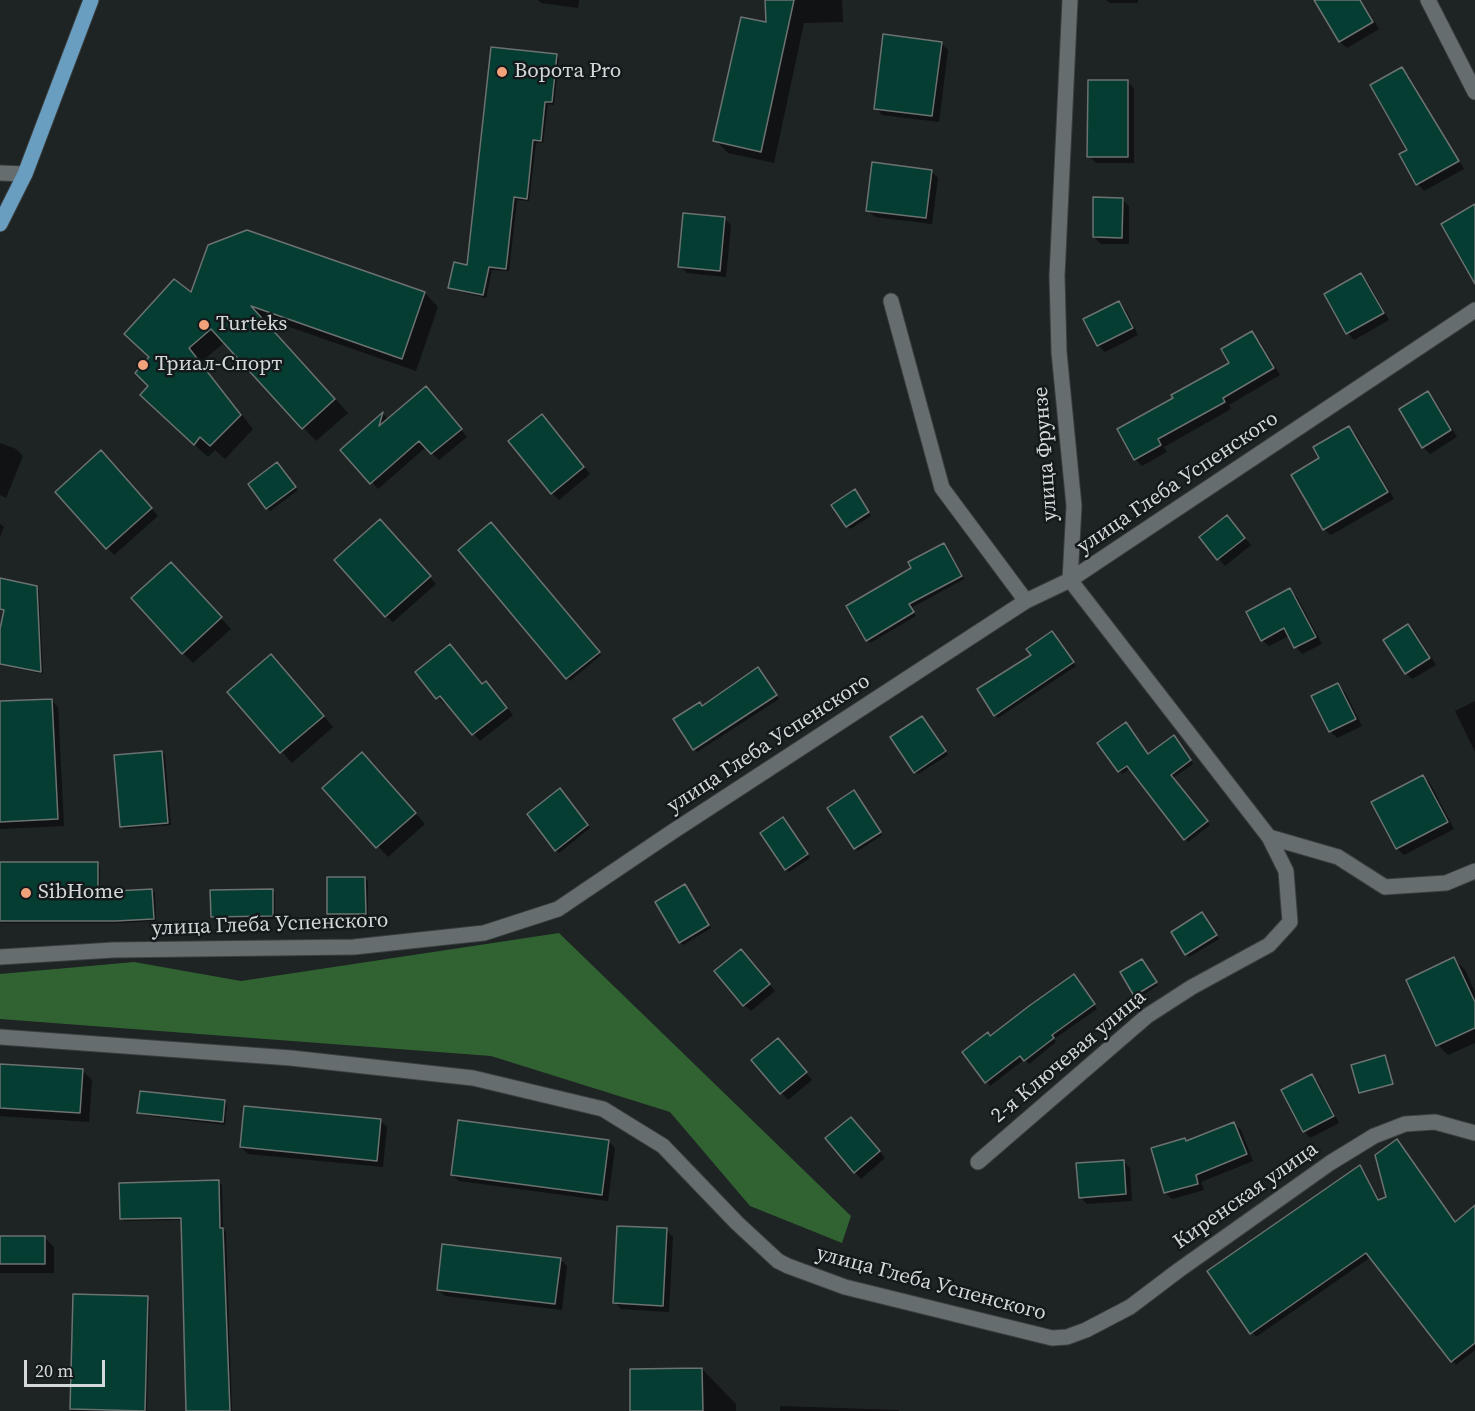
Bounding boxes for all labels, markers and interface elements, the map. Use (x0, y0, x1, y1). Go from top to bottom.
place label: Ворота Pro (514, 59, 621, 85)
marker: Ворота Pro (495, 65, 509, 79)
place label: Turteks (216, 312, 287, 338)
marker: Turteks (197, 318, 211, 332)
place label: Триал-Спорт (155, 352, 282, 378)
marker: Триал-Спорт (136, 358, 150, 372)
street label: улица Фрунзе (1029, 386, 1063, 522)
street label: улица Глеба Успенского (1073, 406, 1283, 560)
street label: улица Глеба Успенского (663, 669, 875, 819)
place label: SibHome (38, 880, 124, 906)
marker: SibHome (19, 886, 33, 900)
street label: улица Глеба Успенского (151, 908, 389, 942)
street label: 2-я Ключевая улица (986, 985, 1152, 1129)
street label: Киренская улица (1169, 1137, 1323, 1255)
street label: улица Глеба Успенского (813, 1241, 1049, 1327)
scale bar (27, 1348, 108, 1386)
text: 20 m (35, 1358, 73, 1383)

